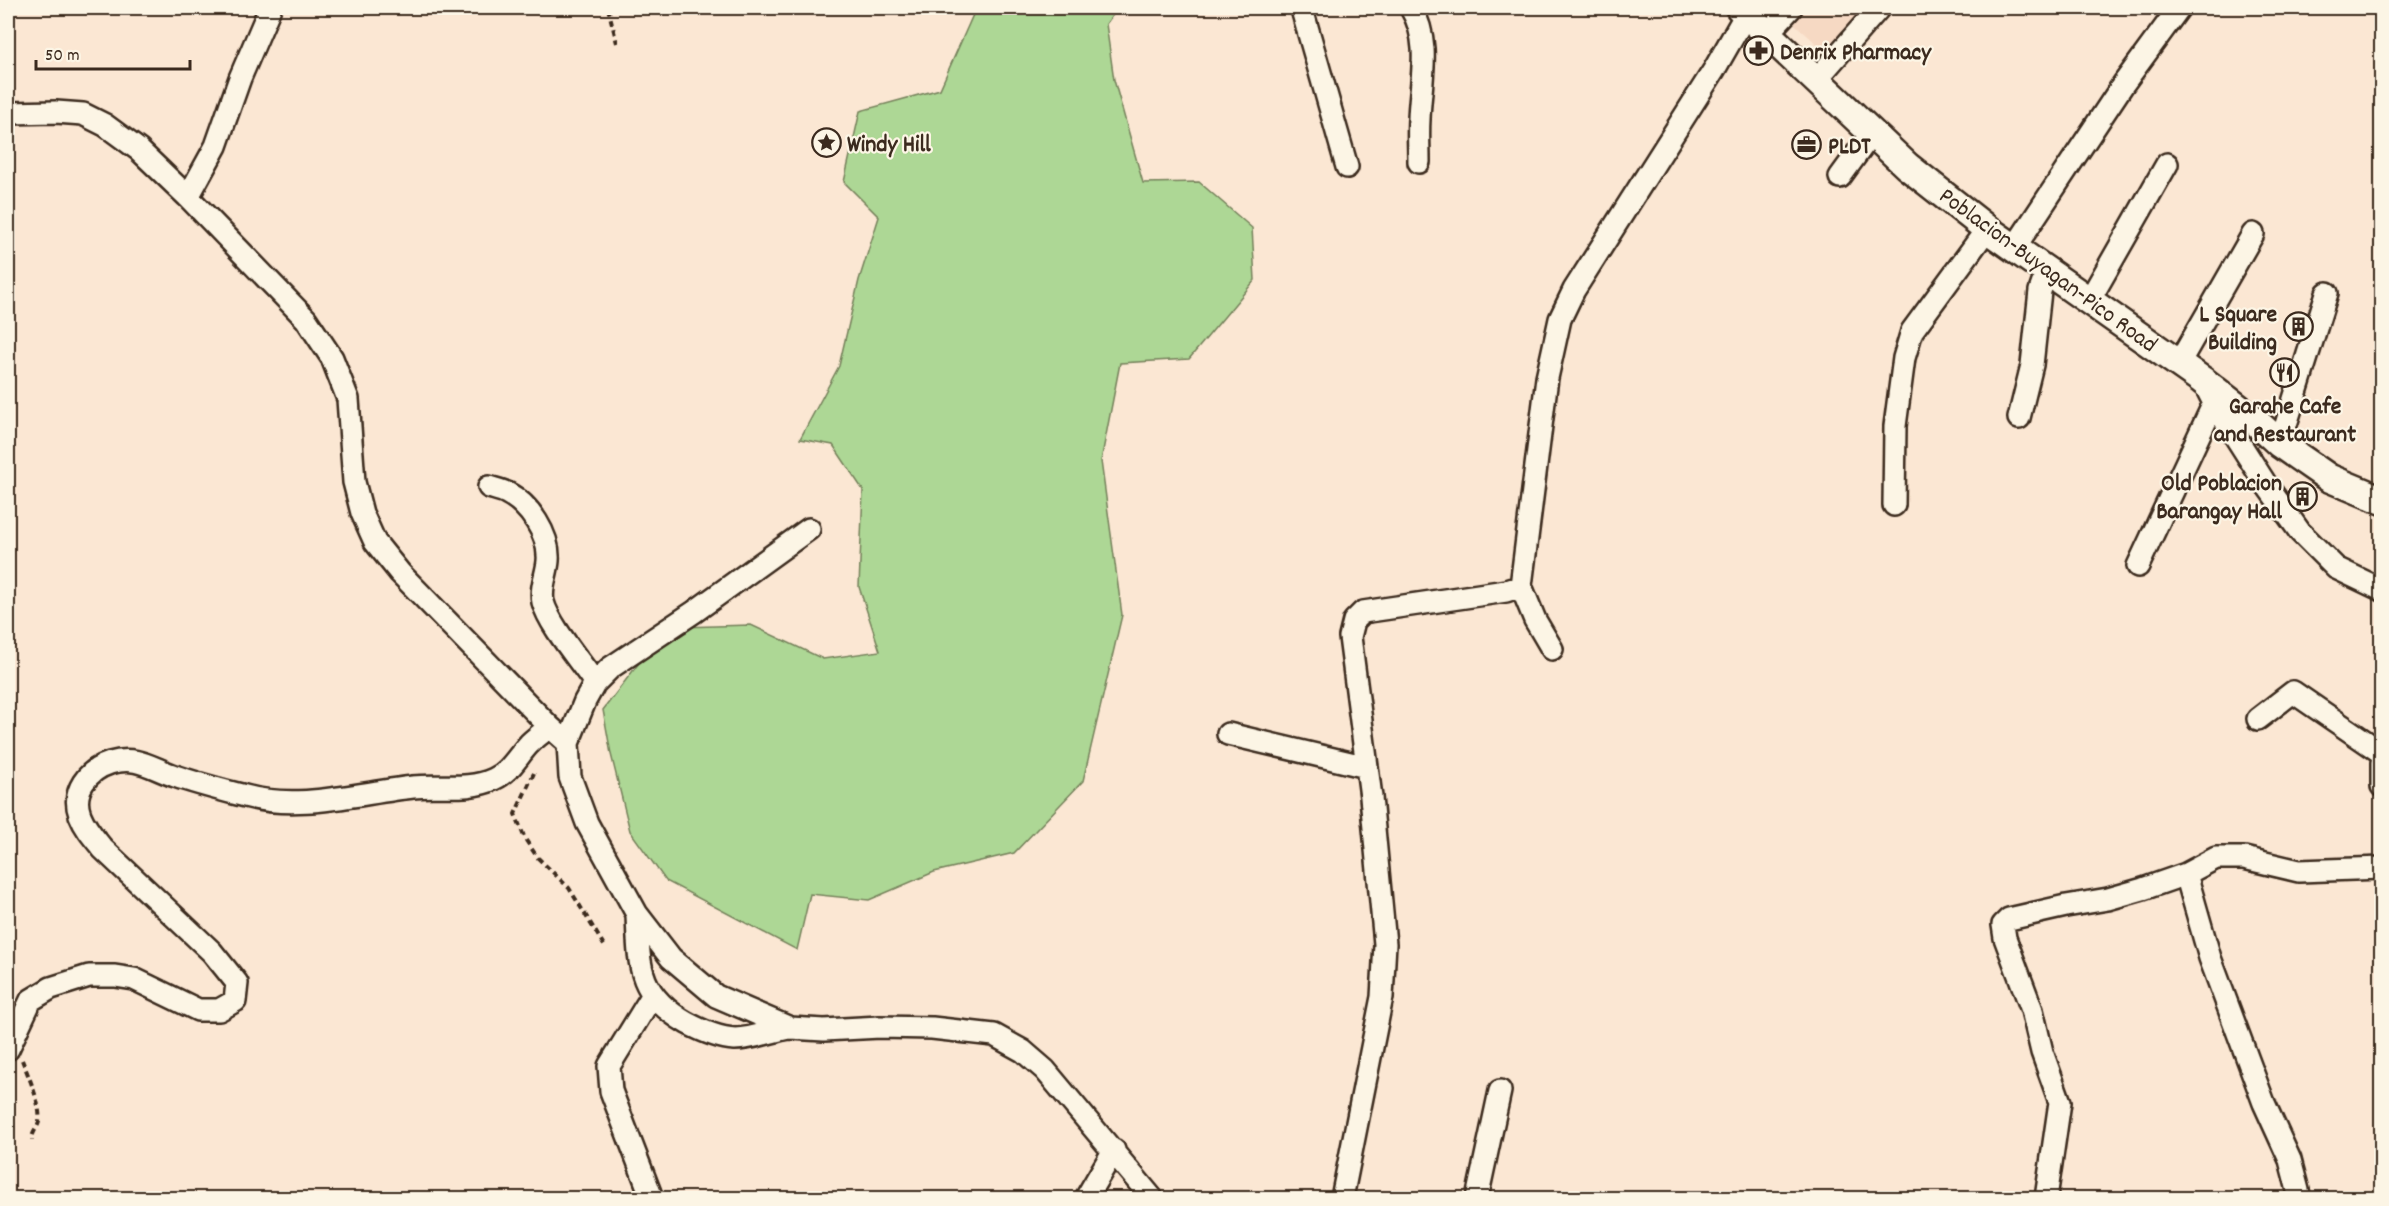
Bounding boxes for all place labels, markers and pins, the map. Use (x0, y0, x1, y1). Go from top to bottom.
pharmacy icon: Denrix Pharmacy (1743, 35, 1775, 67)
place label: Denrix Pharmacy (1780, 37, 1932, 71)
place icon: Windy Hill (810, 127, 842, 159)
place label: Windy Hill (847, 129, 931, 163)
office icon: PLDT (1791, 129, 1823, 161)
place label: PLDT (1828, 131, 1871, 165)
place label: L Square Building (2199, 299, 2277, 361)
building icon: L Square Building (2282, 311, 2314, 343)
restaurant icon: Garahe Cafe and Restaurant (2269, 356, 2301, 388)
place label: Garahe Cafe and Restaurant (2214, 391, 2356, 453)
place label: Old Poblacion Barangay Hall (2156, 468, 2282, 530)
building icon: Old Poblacion Barangay Hall (2287, 480, 2319, 512)

